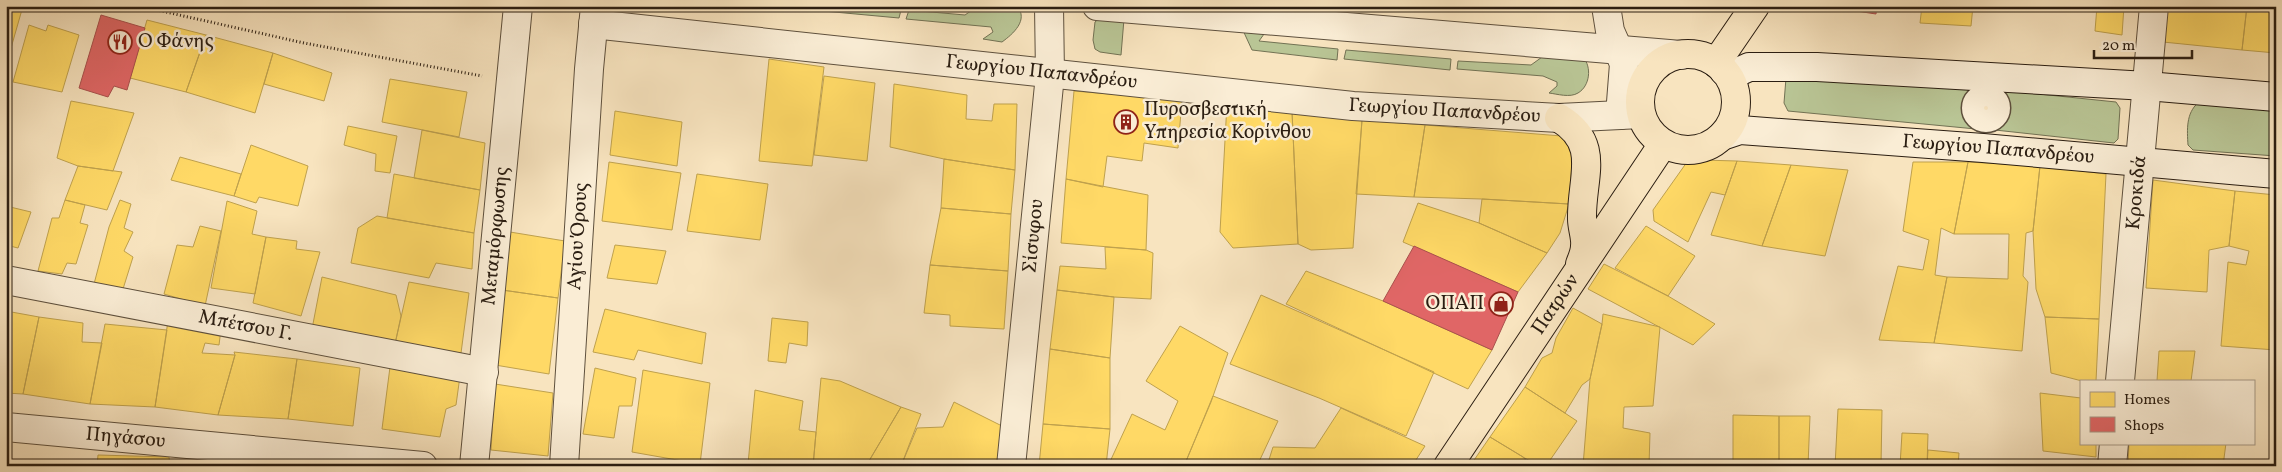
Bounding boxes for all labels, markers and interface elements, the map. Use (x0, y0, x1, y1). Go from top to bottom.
place label: Ο Φάνης (138, 28, 214, 56)
scale bar (2094, 28, 2192, 60)
restaurant icon: Ο Φάνης (107, 29, 133, 55)
text: 20 m (2102, 36, 2135, 57)
street label: Γεωργίου Παπανδρέου (944, 48, 1138, 97)
street label: Γεωργίου Παπανδρέου (1348, 92, 1541, 131)
place label: Πυροσβεστική Υπηρεσία Κορίνθου (1144, 96, 1311, 147)
building icon: Πυροσβεστική Υπηρεσία Κορίνθου (1113, 109, 1139, 135)
street label: Γεωργίου Παπανδρέου (1901, 128, 2095, 172)
street label: Κροκιδά (2120, 155, 2154, 231)
street label: Μεταμόρφωσης (475, 165, 517, 307)
street label: Αγίου Όρους (561, 182, 596, 291)
street label: Σίσυφου (1016, 198, 1052, 274)
street label: Πατρών (1525, 268, 1586, 341)
place label: ΟΠΑΠ (1426, 290, 1484, 318)
shop icon: ΟΠΑΠ (1488, 291, 1514, 317)
street label: Μπέτσου Γ. (196, 303, 295, 349)
legend (2080, 380, 2254, 444)
text: Homes (2124, 390, 2170, 411)
text: Shops (2124, 416, 2164, 437)
street label: Πηγάσου (84, 421, 167, 456)

